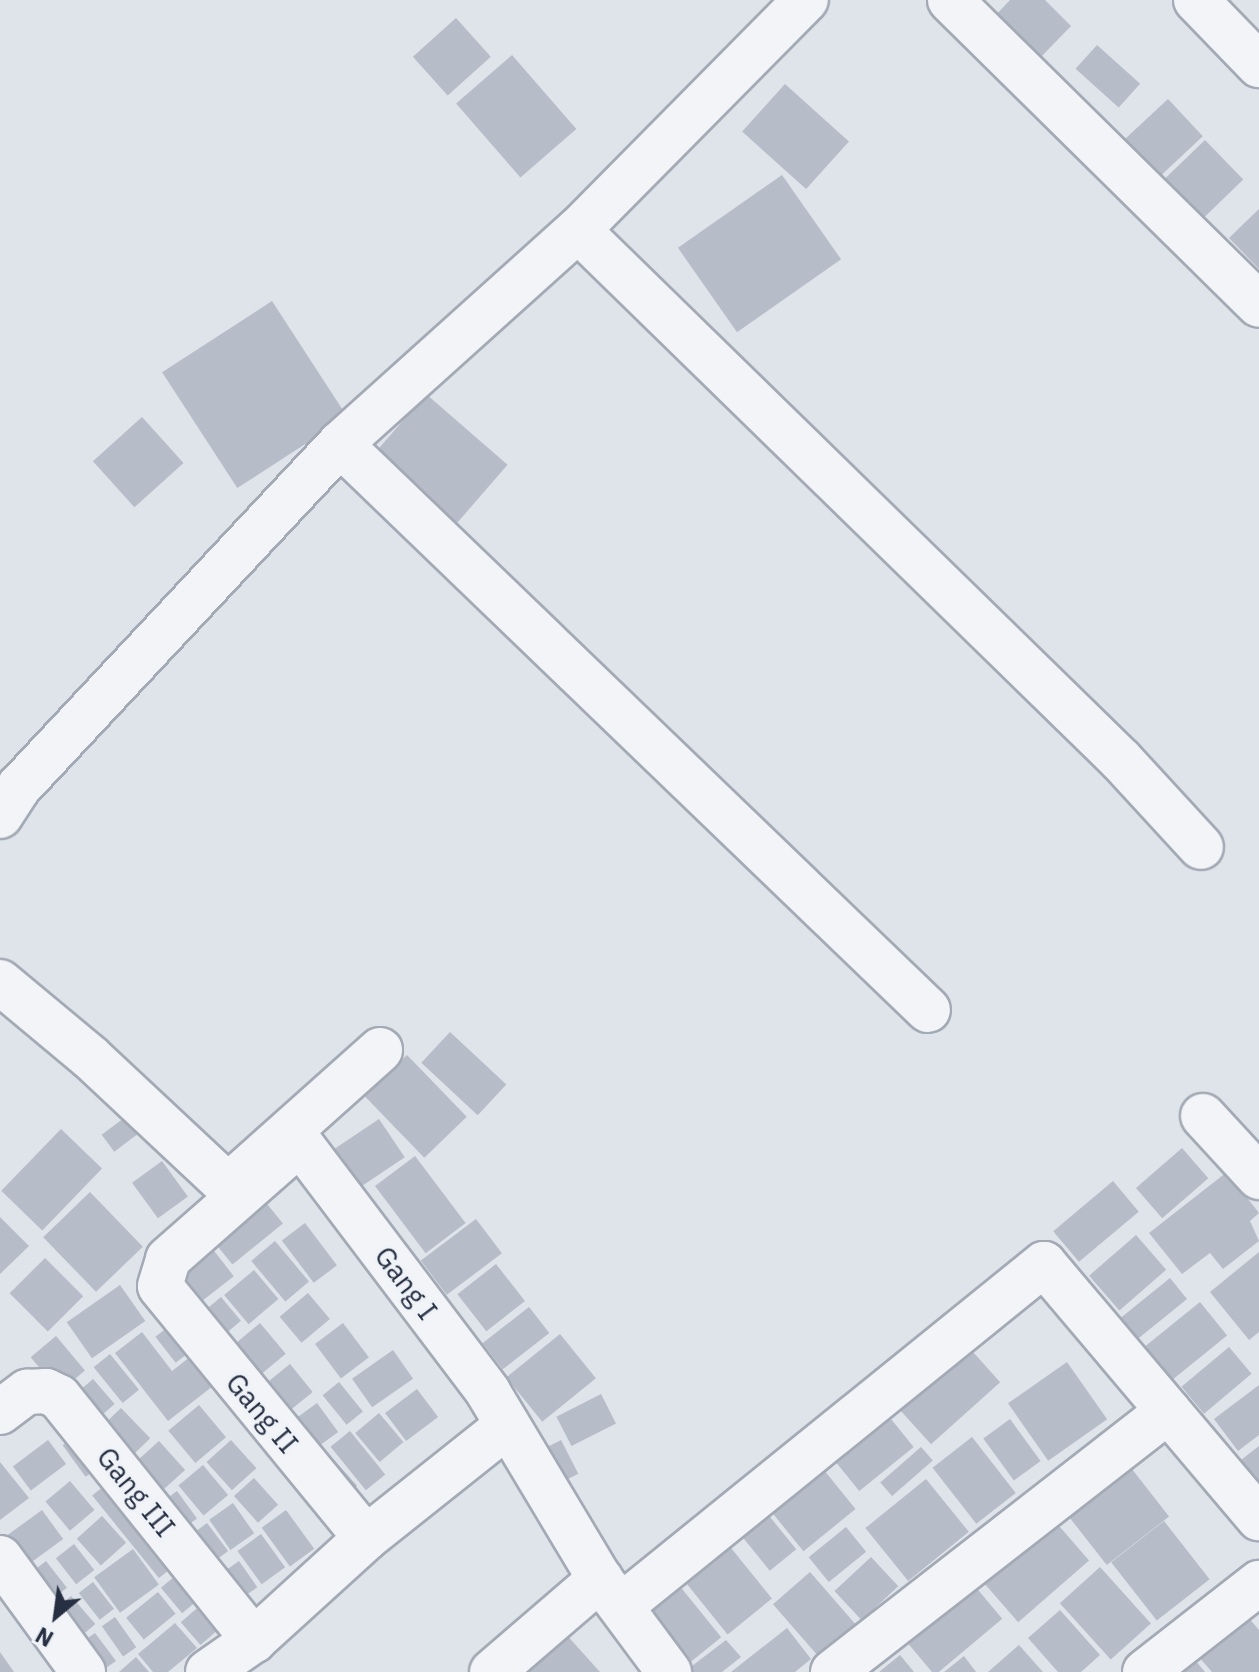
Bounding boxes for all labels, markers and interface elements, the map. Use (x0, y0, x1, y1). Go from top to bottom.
street label: Gang I (368, 1240, 444, 1326)
street label: Gang II (219, 1366, 305, 1460)
street label: Gang III (90, 1441, 182, 1543)
north arrow (16, 1576, 96, 1656)
text: N (30, 1621, 58, 1654)

